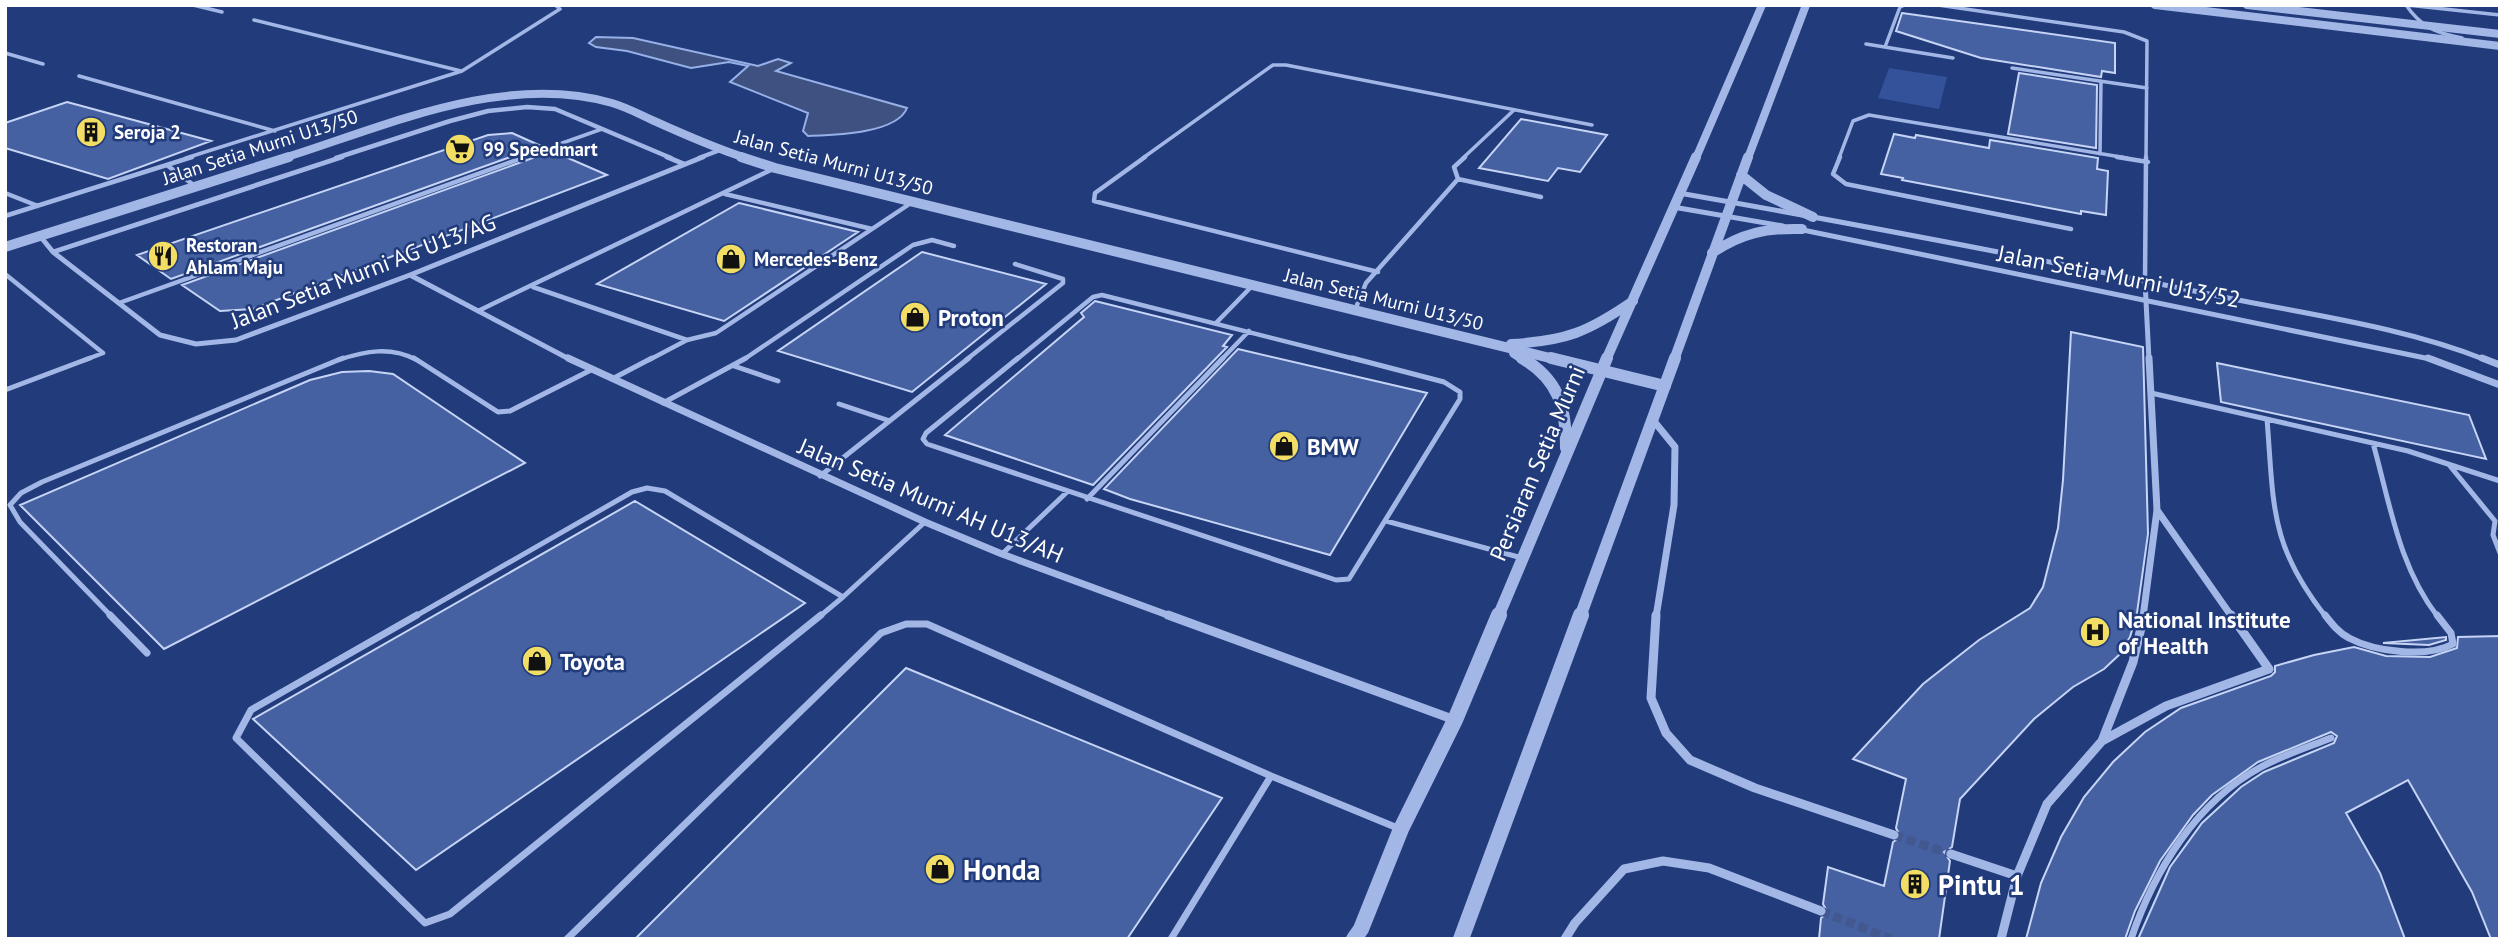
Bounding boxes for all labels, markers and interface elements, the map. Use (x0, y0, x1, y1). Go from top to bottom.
street label: Jalan Setia Murni U13/50 (158, 104, 361, 190)
building icon: Seroja 2 (74, 115, 108, 149)
place label: Seroja 2 (114, 120, 181, 144)
street label: Jalan Setia Murni U13/50 (731, 124, 936, 200)
supermarket icon: 99 Speedmart (443, 132, 477, 166)
place label: 99 Speedmart (483, 137, 598, 161)
street label: Jalan Setia Murni AG U13/AG (226, 207, 499, 335)
place label: Restoran Ahlam Maju (186, 233, 283, 279)
street label: Jalan Setia Murni U13/52 (1994, 238, 2243, 314)
restaurant icon: Restoran Ahlam Maju (146, 239, 180, 273)
shop icon: Mercedes-Benz (714, 242, 748, 276)
place label: Mercedes-Benz (754, 247, 878, 271)
street label: Jalan Setia Murni U13/50 (1281, 262, 1486, 335)
shop icon: Proton (898, 300, 932, 334)
place label: Proton (938, 303, 1004, 332)
street label: Persiaran Setia Murni (1483, 361, 1591, 565)
shop icon: BMW (1267, 429, 1301, 463)
street label: Jalan Setia Murni AH U13/AH (793, 431, 1068, 569)
place label: BMW (1307, 432, 1359, 461)
place label: National Institute of Health (2118, 605, 2291, 660)
hospital icon: National Institute of Health (2078, 615, 2112, 649)
shop icon: Toyota (520, 644, 554, 678)
place label: Toyota (560, 647, 625, 676)
place label: Honda (963, 851, 1041, 888)
shop icon: Honda (923, 852, 957, 886)
place label: Pintu 1 (1938, 866, 2025, 903)
building icon: Pintu 1 (1898, 867, 1932, 901)

